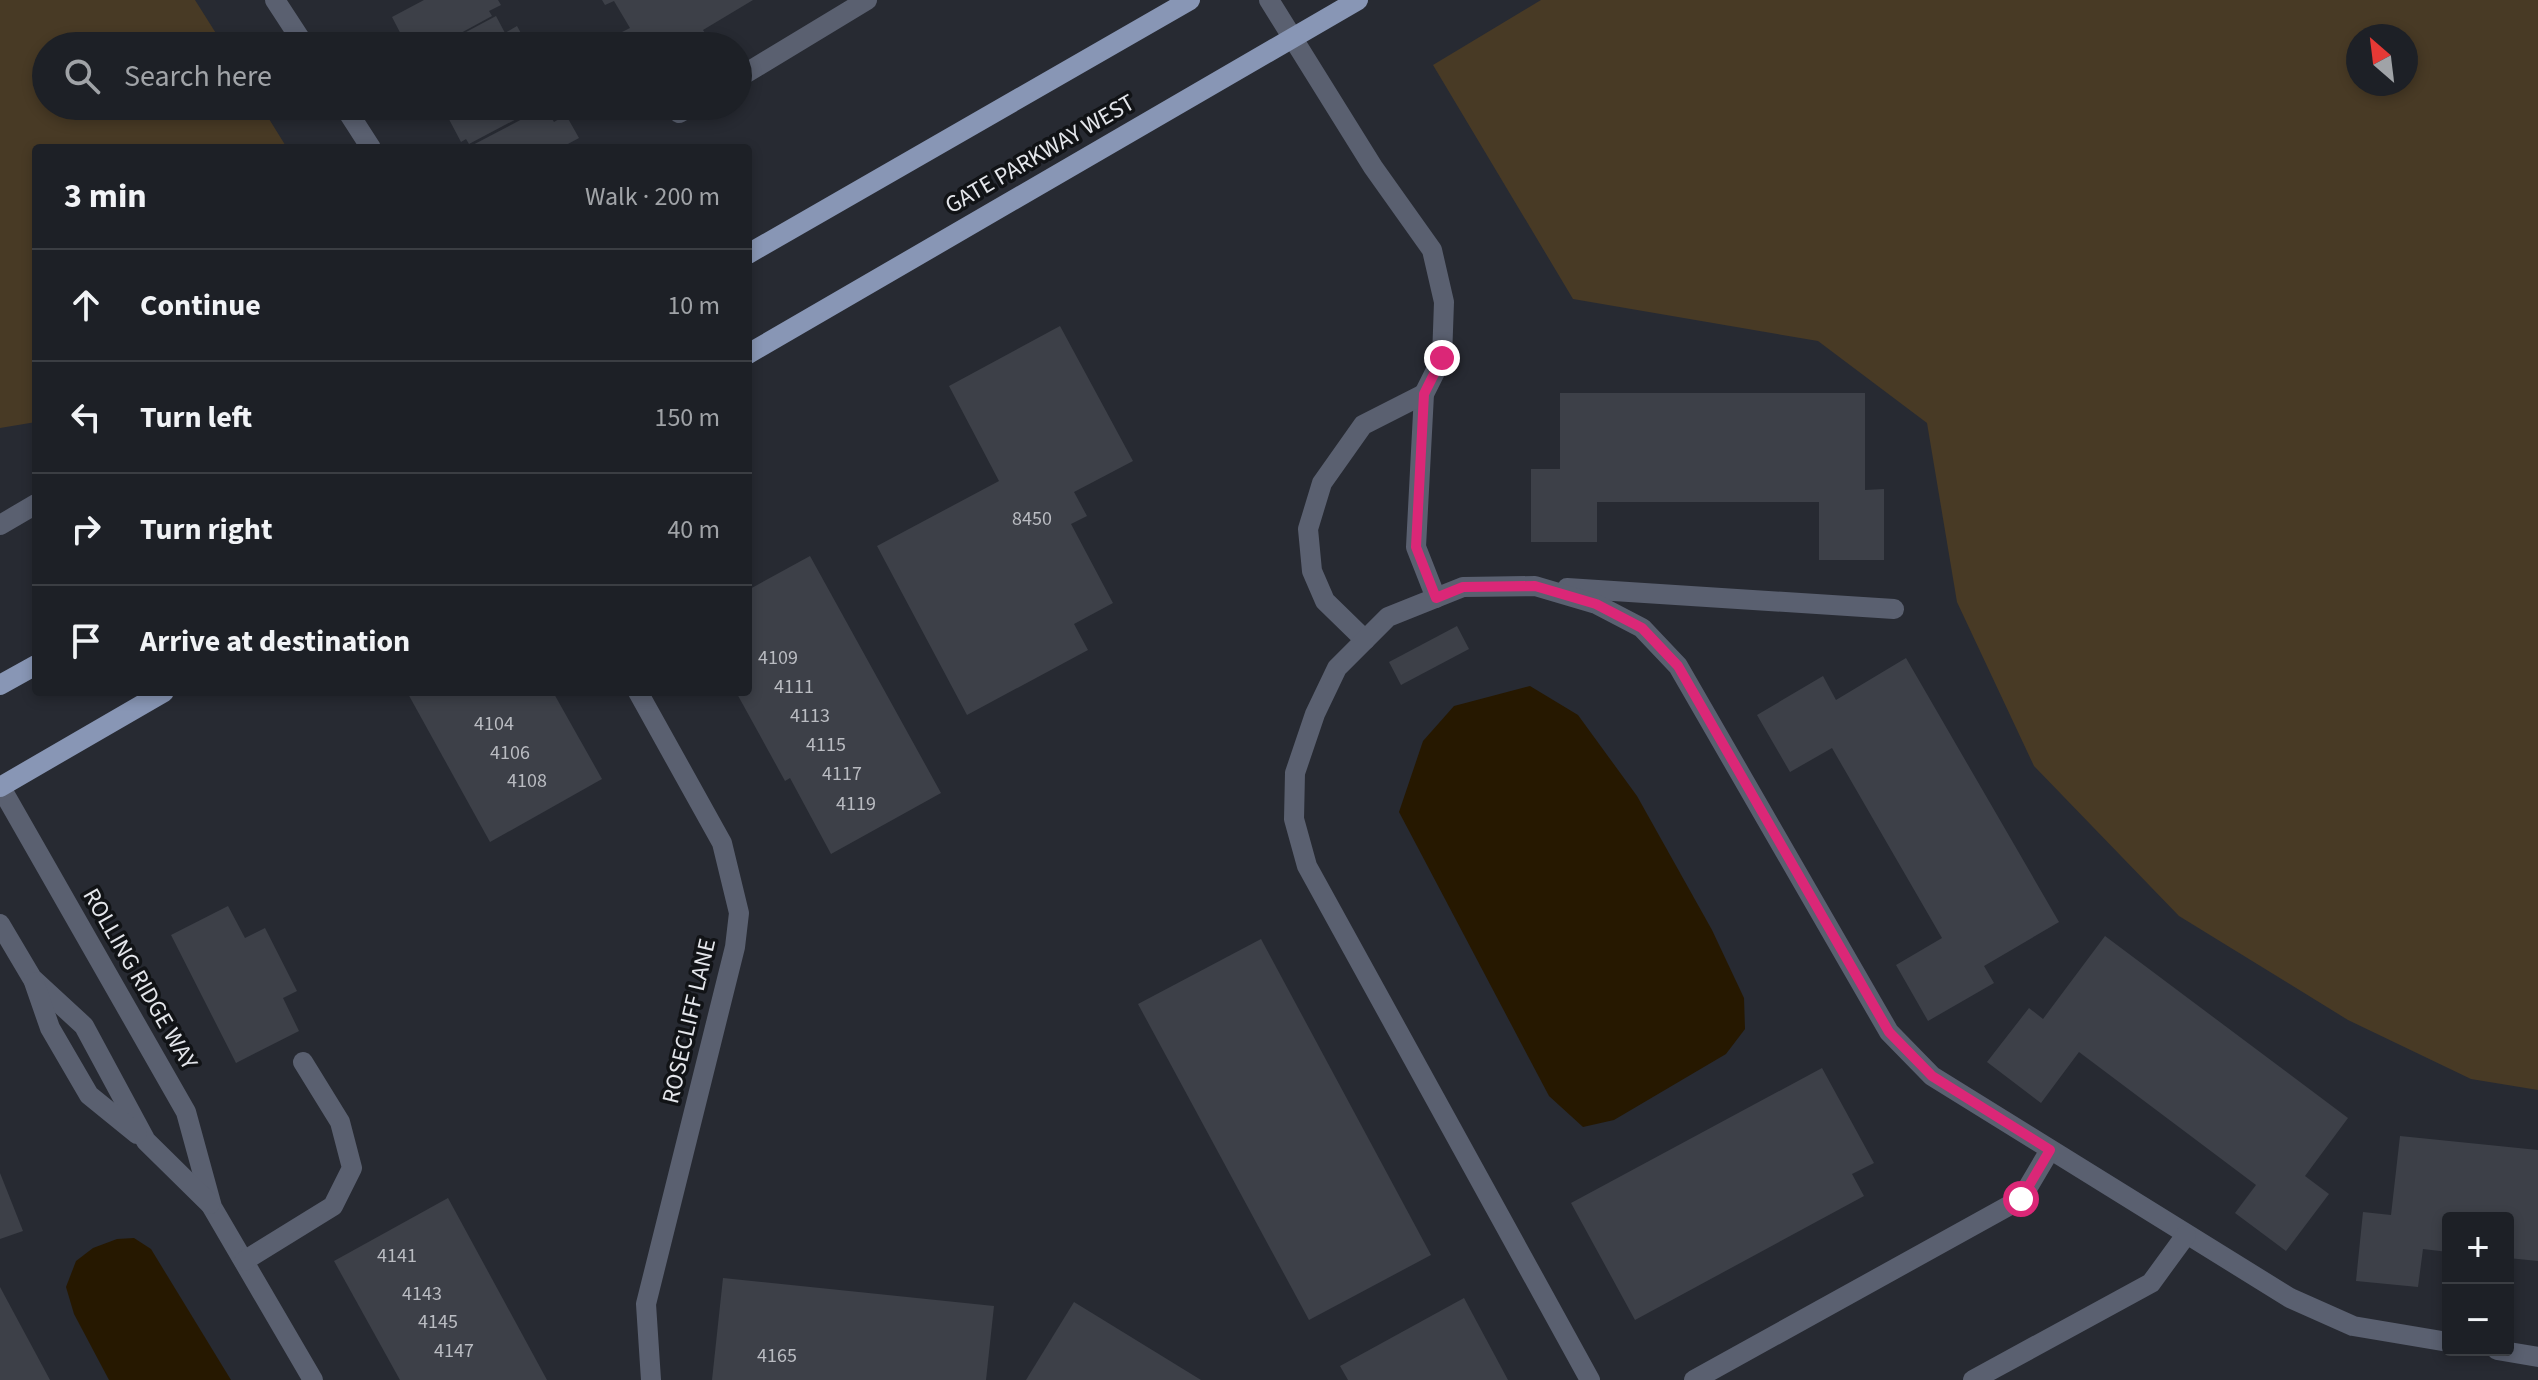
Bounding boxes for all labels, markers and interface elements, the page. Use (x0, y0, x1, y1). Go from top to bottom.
north arrow (2346, 24, 2418, 96)
search box (32, 32, 752, 120)
icon: search (60, 54, 104, 98)
text: Search here (124, 55, 272, 98)
street label: GATE PARKWAY WEST (939, 85, 1142, 223)
text: 3 min (64, 172, 147, 221)
text: Walk · 200 m (585, 178, 720, 215)
icon: ahead (64, 283, 108, 327)
text: Continue (140, 284, 261, 327)
text: 10 m (667, 287, 720, 324)
route end (1424, 340, 1460, 376)
icon: left (64, 395, 108, 439)
text: Turn left (140, 396, 252, 439)
text: 150 m (654, 399, 720, 436)
house number: 8450 (1012, 505, 1052, 533)
icon: right (64, 507, 108, 551)
text: Turn right (140, 508, 272, 551)
text: 40 m (667, 511, 720, 548)
icon: arrive (64, 619, 108, 663)
text: Arrive at destination (140, 620, 410, 663)
house number: 4109 (758, 644, 798, 672)
house number: 4111 (774, 673, 814, 701)
house number: 4113 (790, 702, 830, 730)
house number: 4104 (474, 710, 514, 738)
house number: 4115 (806, 731, 846, 759)
house number: 4106 (490, 739, 530, 767)
house number: 4117 (822, 760, 862, 788)
house number: 4108 (507, 767, 547, 795)
house number: 4119 (836, 790, 876, 818)
street label: ROLLING RIDGE WAY (74, 882, 207, 1077)
street label: ROSECLIFF LANE (653, 935, 725, 1107)
route start (2003, 1181, 2039, 1217)
map controls (2442, 1212, 2514, 1356)
button: + (2442, 1212, 2514, 1284)
house number: 4141 (377, 1242, 417, 1270)
house number: 4143 (402, 1280, 442, 1308)
button: − (2442, 1284, 2514, 1356)
house number: 4145 (418, 1308, 458, 1336)
house number: 4147 (434, 1337, 474, 1365)
house number: 4165 (757, 1342, 797, 1370)

